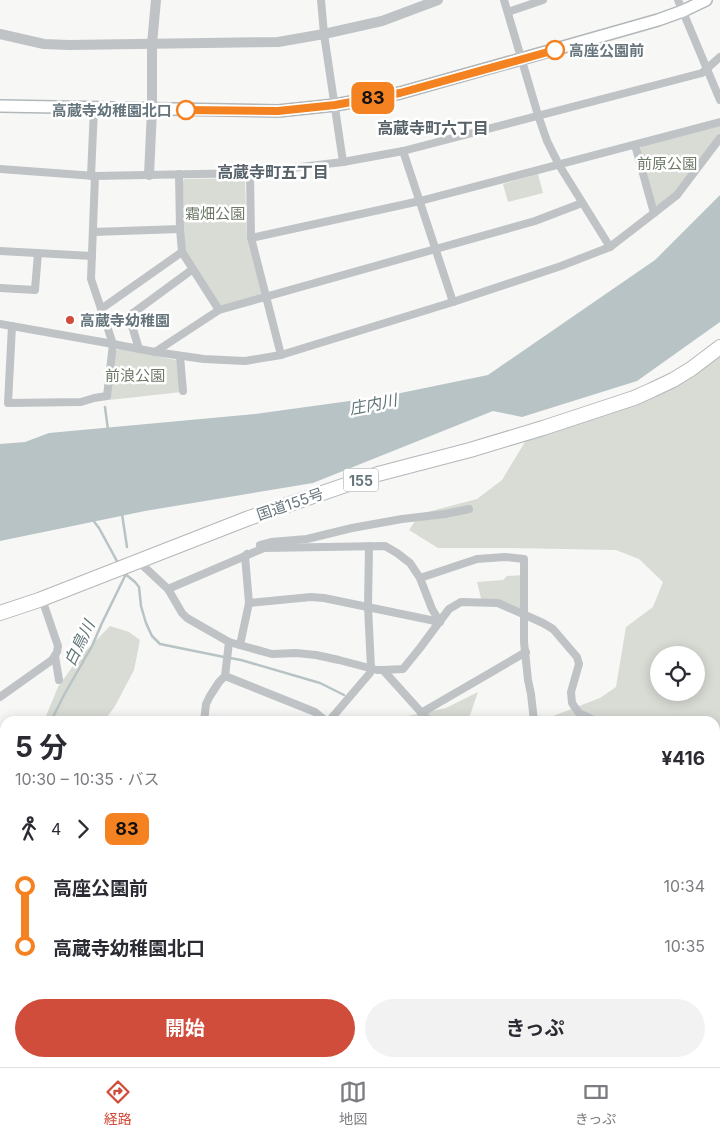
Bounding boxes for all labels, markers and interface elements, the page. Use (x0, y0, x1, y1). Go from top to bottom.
marker: 高座公園前 (545, 40, 565, 60)
place label: 高座公園前 (569, 41, 644, 60)
line badge: 83 (350, 82, 396, 114)
text: 83 (361, 87, 385, 108)
marker: 高蔵寺幼稚園北口 (176, 100, 196, 120)
place label: 高蔵寺幼稚園北口 (52, 101, 172, 120)
district label: 高蔵寺町六丁目 (377, 118, 489, 138)
park label: 前原公園 (637, 154, 697, 173)
district label: 高蔵寺町五丁目 (217, 162, 329, 182)
park label: 霜畑公園 (185, 204, 245, 223)
place label: 高蔵寺幼稚園 (80, 311, 170, 330)
marker: 高蔵寺幼稚園 (64, 314, 76, 326)
park label: 前浪公園 (105, 366, 165, 385)
water label: 庄内川 (348, 389, 400, 418)
road number: 155 (344, 468, 378, 492)
street label: 国道155号 (254, 484, 326, 524)
water label: 白鳥川 (59, 615, 99, 669)
map controls (650, 646, 705, 701)
button: locate (650, 646, 705, 701)
text: 5 分 (15, 730, 68, 764)
text: ¥416 (662, 747, 705, 770)
text: 10:30 – 10:35 · バス (15, 769, 160, 789)
icon: walk (15, 815, 43, 843)
icon: forward (69, 815, 97, 843)
text: 83 (115, 818, 139, 839)
text: 4 (51, 819, 61, 839)
text: 10:34 (664, 876, 705, 896)
text: 高座公園前 (53, 877, 148, 900)
text: 10:35 (664, 936, 705, 956)
text: 高蔵寺幼稚園北口 (53, 937, 205, 960)
button: 開始 (15, 999, 355, 1057)
button: きっぷ (365, 999, 705, 1057)
tab: 経路 (104, 1078, 132, 1128)
tab: 地図 (339, 1078, 367, 1128)
tab: きっぷ (575, 1078, 616, 1128)

